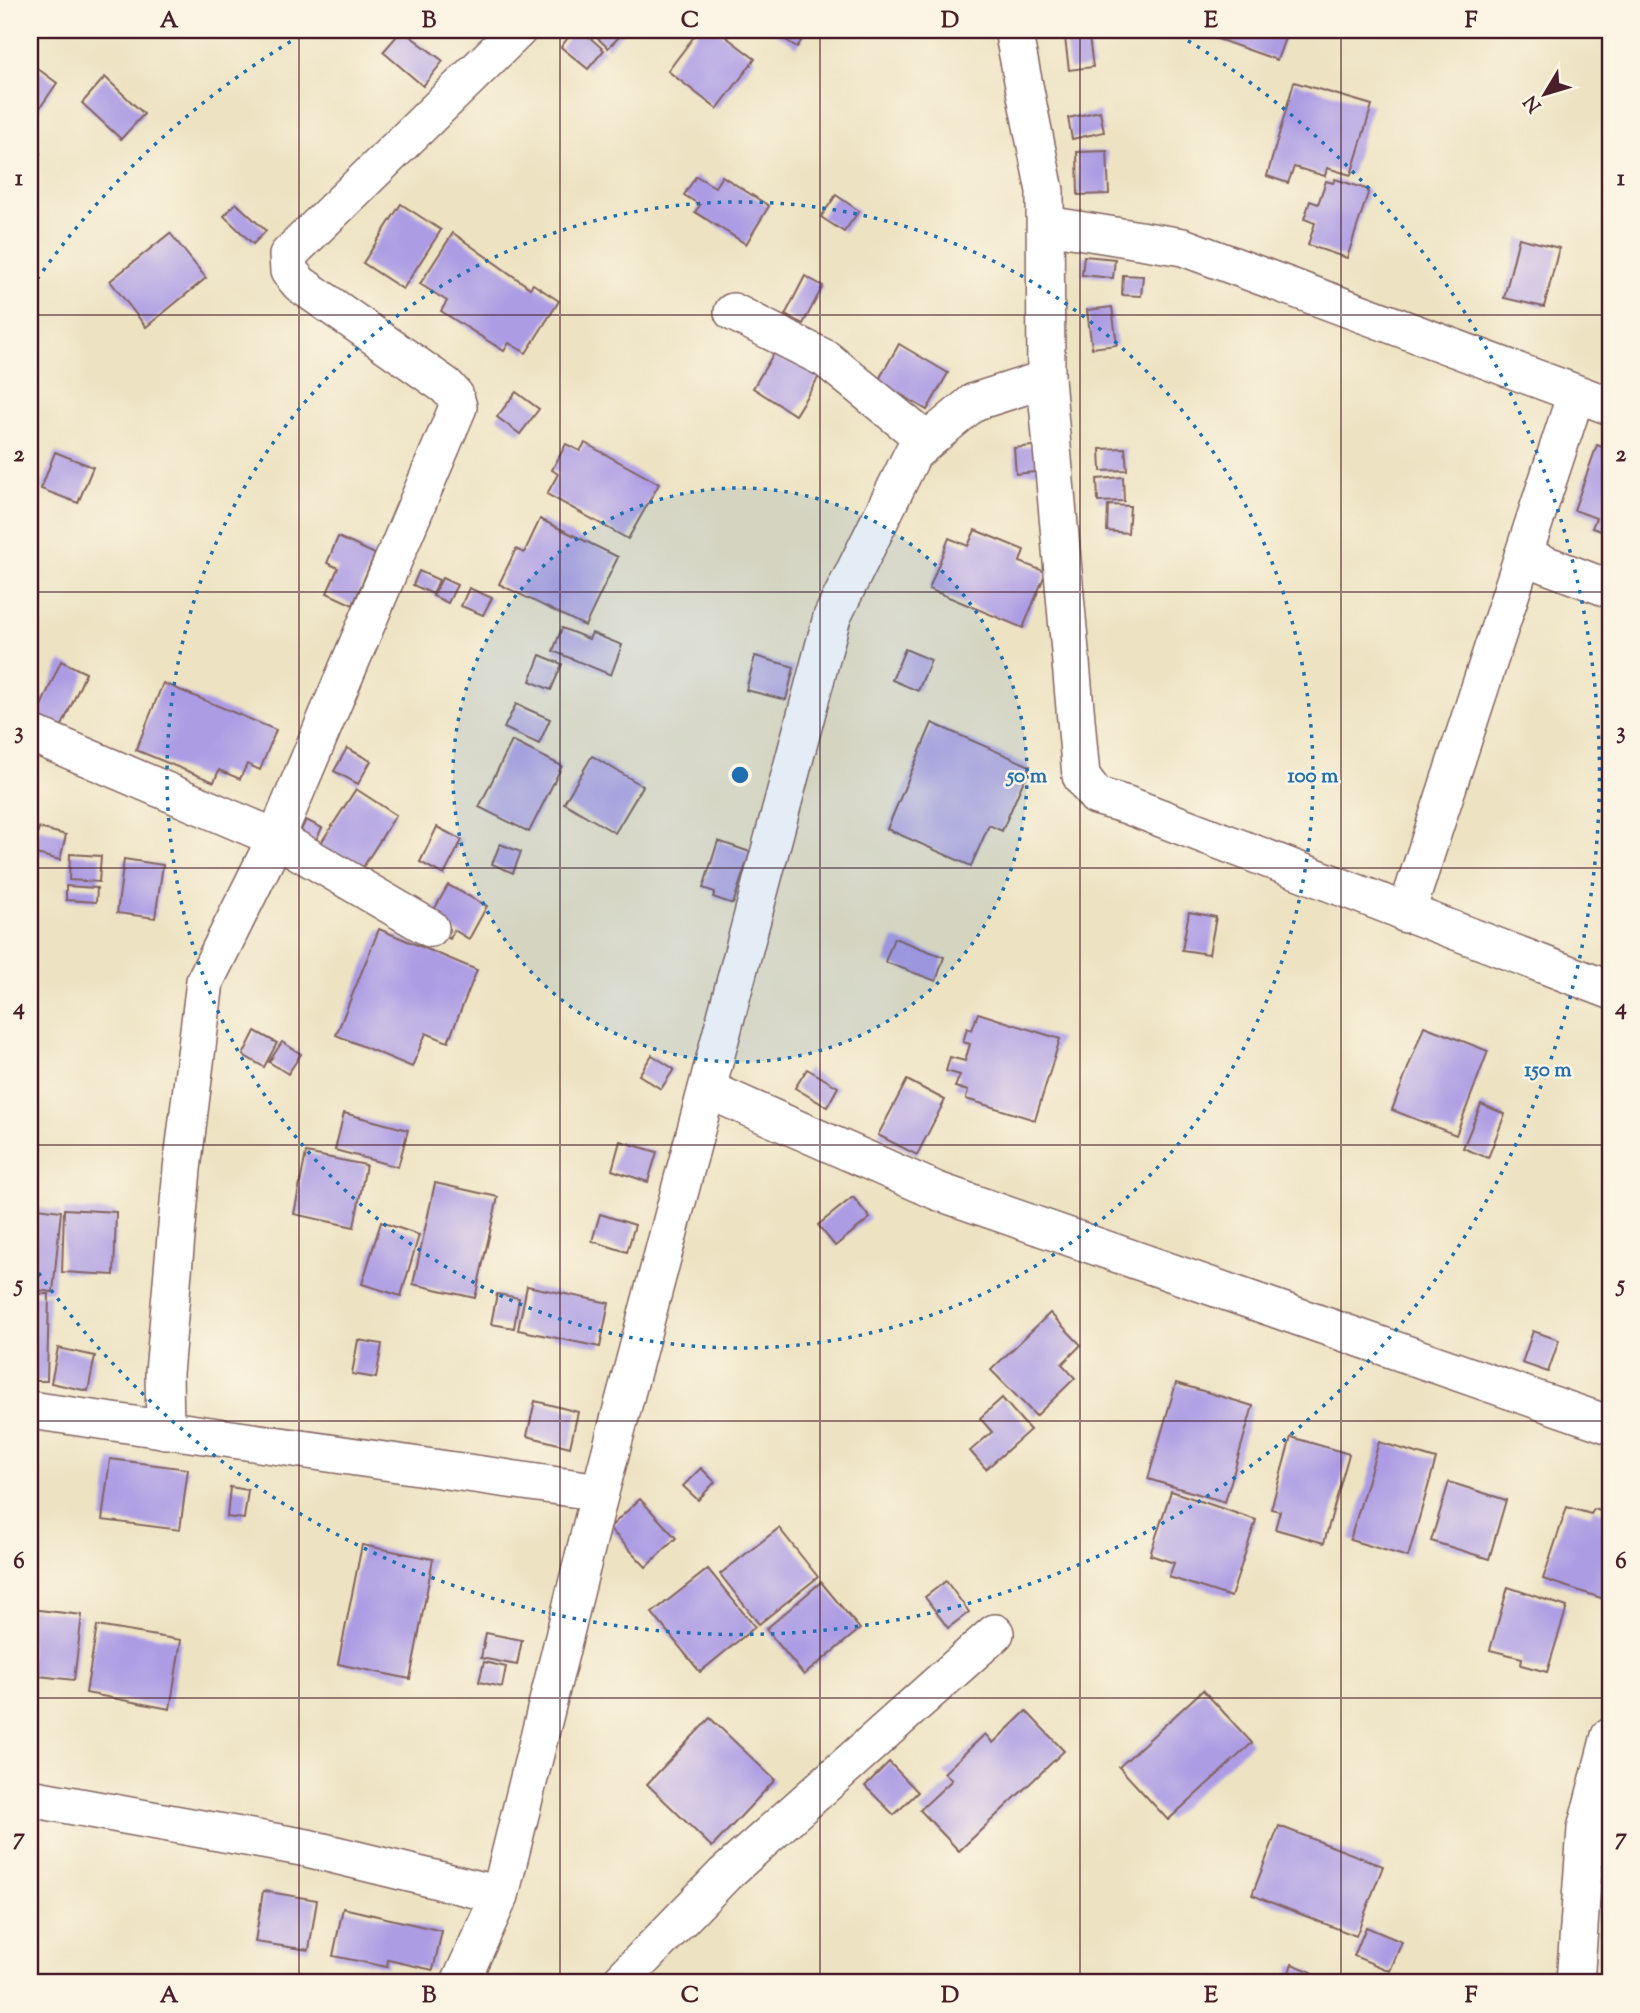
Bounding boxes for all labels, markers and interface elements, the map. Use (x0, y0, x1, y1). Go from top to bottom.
text: A (160, 5, 179, 38)
text: B (422, 5, 437, 38)
text: C (681, 5, 699, 38)
text: D (941, 5, 959, 38)
text: E (1204, 5, 1218, 38)
text: F (1465, 5, 1478, 38)
north arrow (1510, 60, 1580, 130)
text: N (1518, 89, 1549, 117)
text: 1 (15, 163, 23, 196)
text: 1 (1617, 163, 1625, 196)
text: 2 (14, 439, 25, 472)
text: 2 (1616, 439, 1627, 472)
text: 3 (14, 716, 24, 749)
text: 3 (1616, 716, 1626, 749)
text: 50 m (1005, 762, 1048, 792)
text: 100 m (1288, 762, 1339, 792)
centre of rings (728, 763, 752, 787)
text: 4 (12, 992, 25, 1025)
text: 4 (1614, 992, 1627, 1025)
text: 150 m (1524, 1056, 1572, 1086)
text: 5 (13, 1269, 23, 1302)
text: 5 (1615, 1269, 1625, 1302)
text: 6 (13, 1546, 25, 1579)
text: 6 (1615, 1546, 1627, 1579)
text: 7 (13, 1822, 25, 1855)
text: 7 (1615, 1822, 1627, 1855)
text: A (160, 1980, 179, 2013)
text: B (422, 1980, 437, 2013)
text: C (681, 1980, 699, 2013)
text: D (941, 1980, 959, 2013)
text: E (1204, 1980, 1218, 2013)
text: F (1465, 1980, 1478, 2013)

